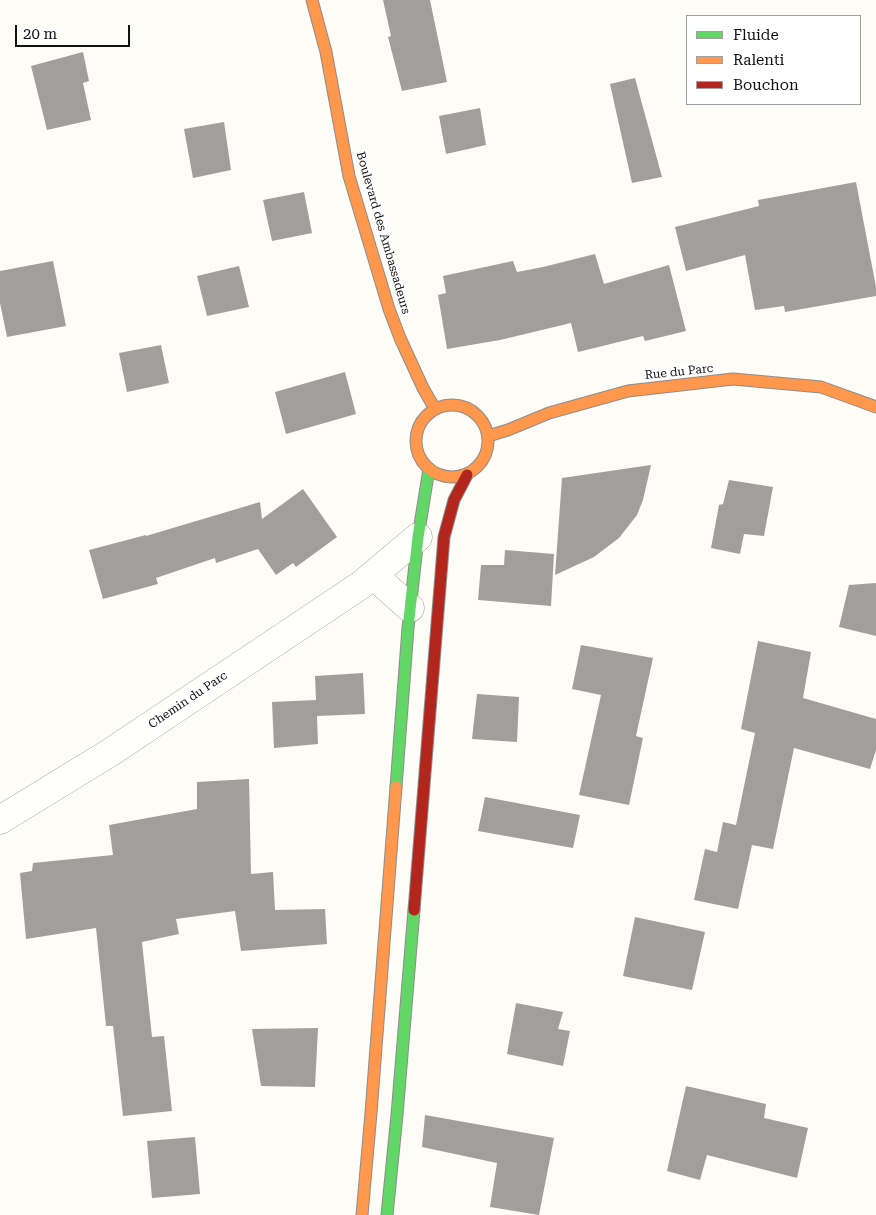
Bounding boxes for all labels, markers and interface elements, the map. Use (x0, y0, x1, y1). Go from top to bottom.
scale bar (18, 15, 132, 47)
legend (686, 15, 861, 105)
text: 20 m (23, 25, 57, 43)
text: Fluide (733, 26, 779, 44)
text: Ralenti (733, 51, 784, 69)
text: Bouchon (733, 76, 799, 94)
street label: Boulevard des Ambassadeurs (353, 150, 413, 316)
street label: Rue du Parc (644, 361, 714, 383)
street label: Chemin du Parc (146, 668, 230, 732)

